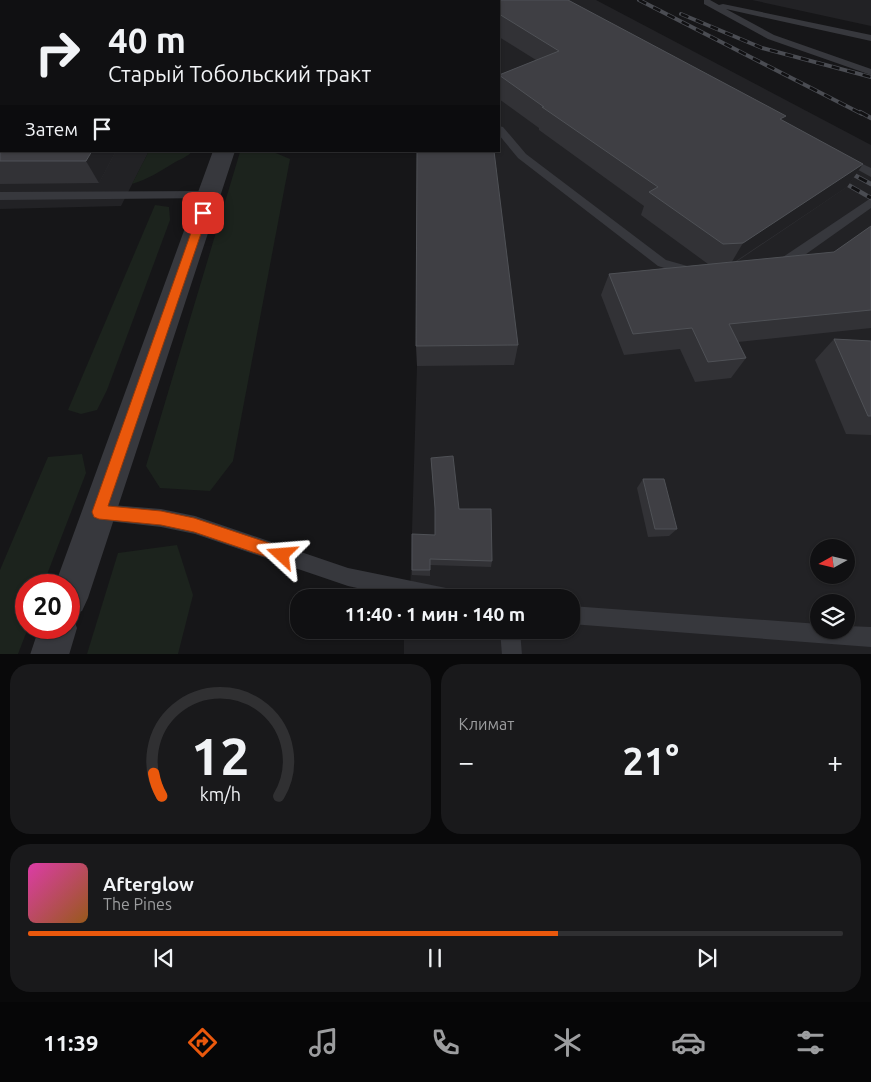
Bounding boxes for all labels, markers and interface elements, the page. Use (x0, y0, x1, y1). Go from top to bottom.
icon: right (25, 20, 90, 85)
text: 40 m (108, 20, 186, 60)
text: Старый Тобольский тракт (108, 61, 371, 86)
icon: arrive (88, 115, 116, 143)
text: Затем (25, 118, 78, 140)
pin (182, 192, 224, 234)
icon: arrive (189, 199, 217, 227)
position arrow (255, 528, 307, 580)
north arrow (810, 539, 855, 584)
map controls (810, 539, 855, 639)
speed limit sign: 20 (15, 574, 80, 639)
button: layers (810, 594, 855, 639)
text: 11:40 · 1 мин · 140 m (345, 603, 525, 625)
text: Климат (459, 715, 514, 733)
text: 12 (191, 727, 250, 785)
text: 21° (623, 740, 679, 782)
text: − (459, 746, 474, 777)
text: + (827, 746, 843, 777)
text: km/h (200, 784, 241, 804)
text: Afterglow (103, 873, 194, 895)
text: The Pines (103, 895, 172, 913)
icon: previous (150, 944, 178, 972)
icon: pause (421, 944, 449, 972)
icon: next (693, 944, 721, 972)
icon: directions (185, 1025, 220, 1060)
icon: music (306, 1025, 341, 1060)
icon: phone (428, 1025, 463, 1060)
icon: climate (550, 1025, 585, 1060)
icon: car (671, 1025, 706, 1060)
icon: filters (793, 1025, 828, 1060)
text: 11:39 (43, 1030, 98, 1055)

